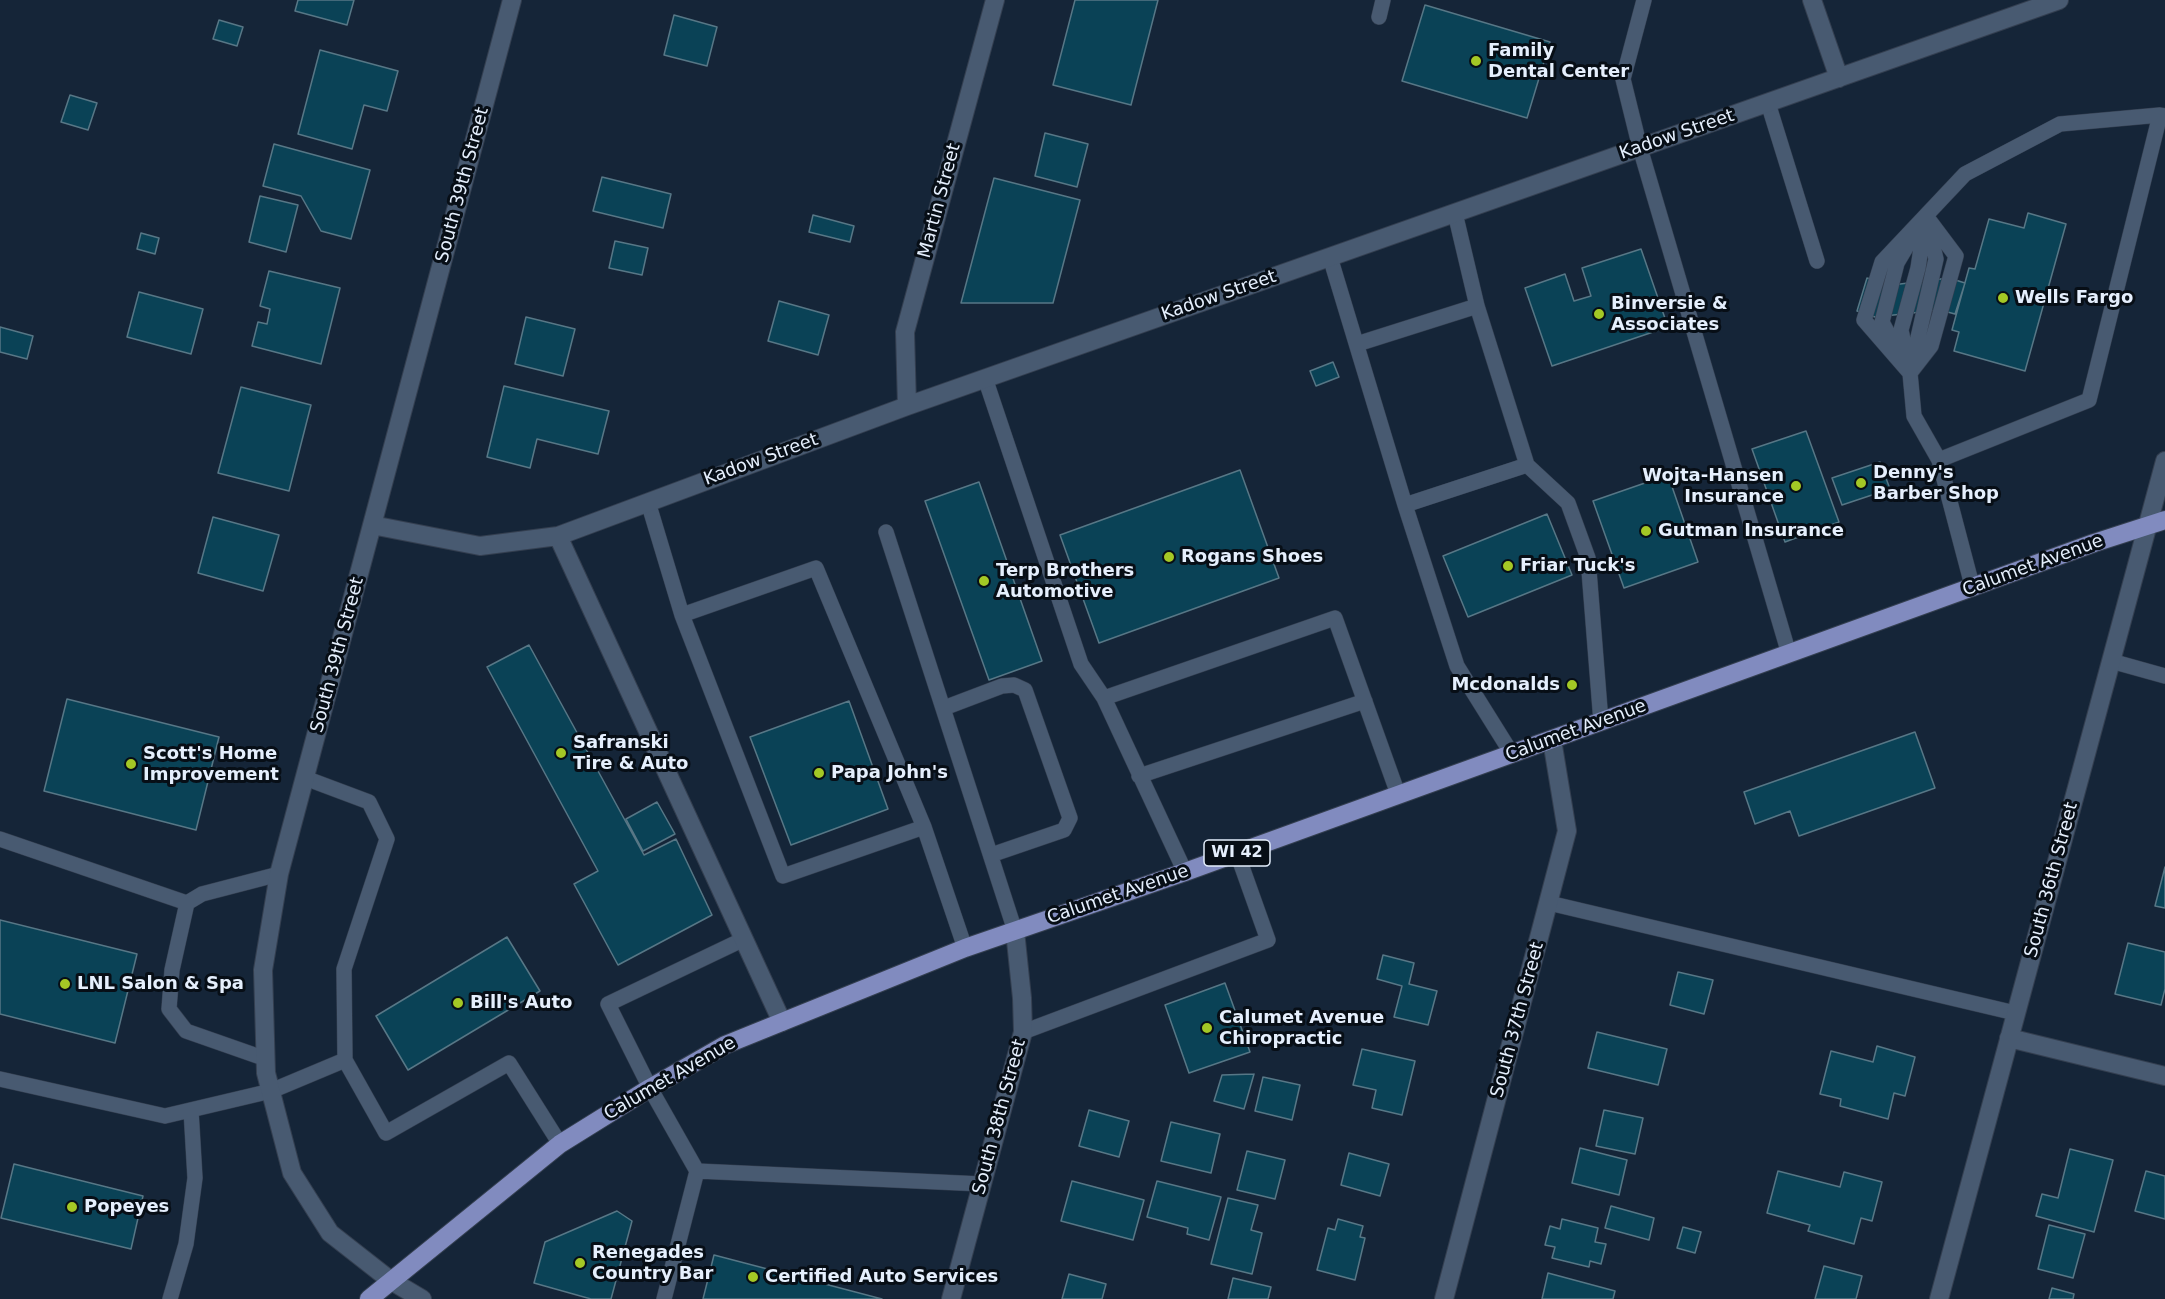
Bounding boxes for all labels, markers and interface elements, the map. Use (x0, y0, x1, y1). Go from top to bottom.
place label: Family Dental Center (1488, 40, 1629, 82)
marker: Family Dental Center (1469, 54, 1483, 68)
street label: South 39th Street (432, 105, 494, 265)
street label: Kadow Street (1617, 105, 1737, 165)
street label: Martin Street (914, 141, 966, 261)
street label: Kadow Street (1159, 266, 1279, 326)
place label: Wells Fargo (2015, 287, 2133, 309)
marker: Wells Fargo (1996, 291, 2010, 305)
place label: Binversie & Associates (1611, 293, 1728, 336)
marker: Binversie & Associates (1592, 307, 1606, 321)
street label: Kadow Street (701, 429, 821, 491)
place label: Denny's Barber Shop (1873, 462, 1999, 504)
place label: Wojta-Hansen Insurance (1642, 465, 1784, 508)
marker: Denny's Barber Shop (1854, 476, 1868, 490)
marker: Wojta-Hansen Insurance (1789, 479, 1803, 493)
place label: Gutman Insurance (1658, 520, 1844, 542)
marker: Gutman Insurance (1639, 524, 1653, 538)
street label: Calumet Avenue (1960, 530, 2106, 602)
place label: Rogans Shoes (1181, 546, 1323, 568)
marker: Rogans Shoes (1162, 550, 1176, 564)
place label: Friar Tuck's (1520, 555, 1635, 577)
marker: Friar Tuck's (1501, 559, 1515, 573)
place label: Terp Brothers Automotive (996, 560, 1134, 602)
marker: Terp Brothers Automotive (977, 574, 991, 588)
street label: South 39th Street (307, 575, 369, 735)
place label: Mcdonalds (1451, 674, 1560, 696)
marker: Mcdonalds (1565, 678, 1579, 692)
street label: Calumet Avenue (1503, 695, 1649, 767)
place label: Safranski Tire & Auto (573, 732, 688, 774)
place label: Scott's Home Improvement (143, 743, 279, 786)
marker: Safranski Tire & Auto (554, 746, 568, 760)
marker: Scott's Home Improvement (124, 757, 138, 771)
place label: Papa John's (831, 762, 948, 784)
marker: Papa John's (812, 766, 826, 780)
street label: South 36th Street (2021, 800, 2083, 960)
road number: WI 42 (1204, 840, 1270, 866)
street label: Calumet Avenue (1044, 861, 1192, 929)
street label: South 37th Street (1487, 940, 1549, 1100)
place label: LNL Salon & Spa (77, 973, 244, 995)
marker: LNL Salon & Spa (58, 977, 72, 991)
place label: Bill's Auto (470, 992, 572, 1014)
marker: Bill's Auto (451, 996, 465, 1010)
place label: Calumet Avenue Chiropractic (1219, 1007, 1384, 1050)
marker: Calumet Avenue Chiropractic (1200, 1021, 1214, 1035)
street label: Calumet Avenue (600, 1033, 740, 1125)
street label: South 38th Street (969, 1037, 1031, 1197)
place label: Popeyes (84, 1196, 169, 1218)
marker: Popeyes (65, 1200, 79, 1214)
place label: Renegades Country Bar (592, 1242, 713, 1284)
marker: Renegades Country Bar (573, 1256, 587, 1270)
place label: Certified Auto Services (765, 1266, 998, 1288)
marker: Certified Auto Services (746, 1270, 760, 1284)

